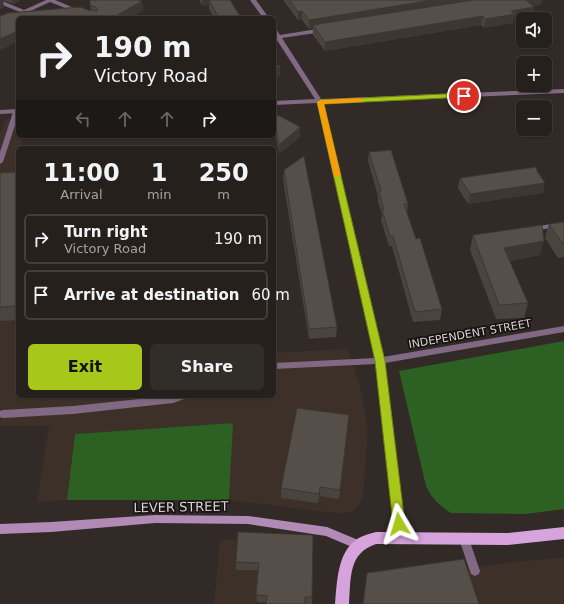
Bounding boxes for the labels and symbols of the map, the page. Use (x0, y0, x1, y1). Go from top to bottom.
pin (447, 79, 481, 113)
street label: INDEPENDENT STREET (408, 317, 533, 351)
street label: LEVER STREET (133, 499, 229, 515)
position arrow (378, 503, 420, 545)

